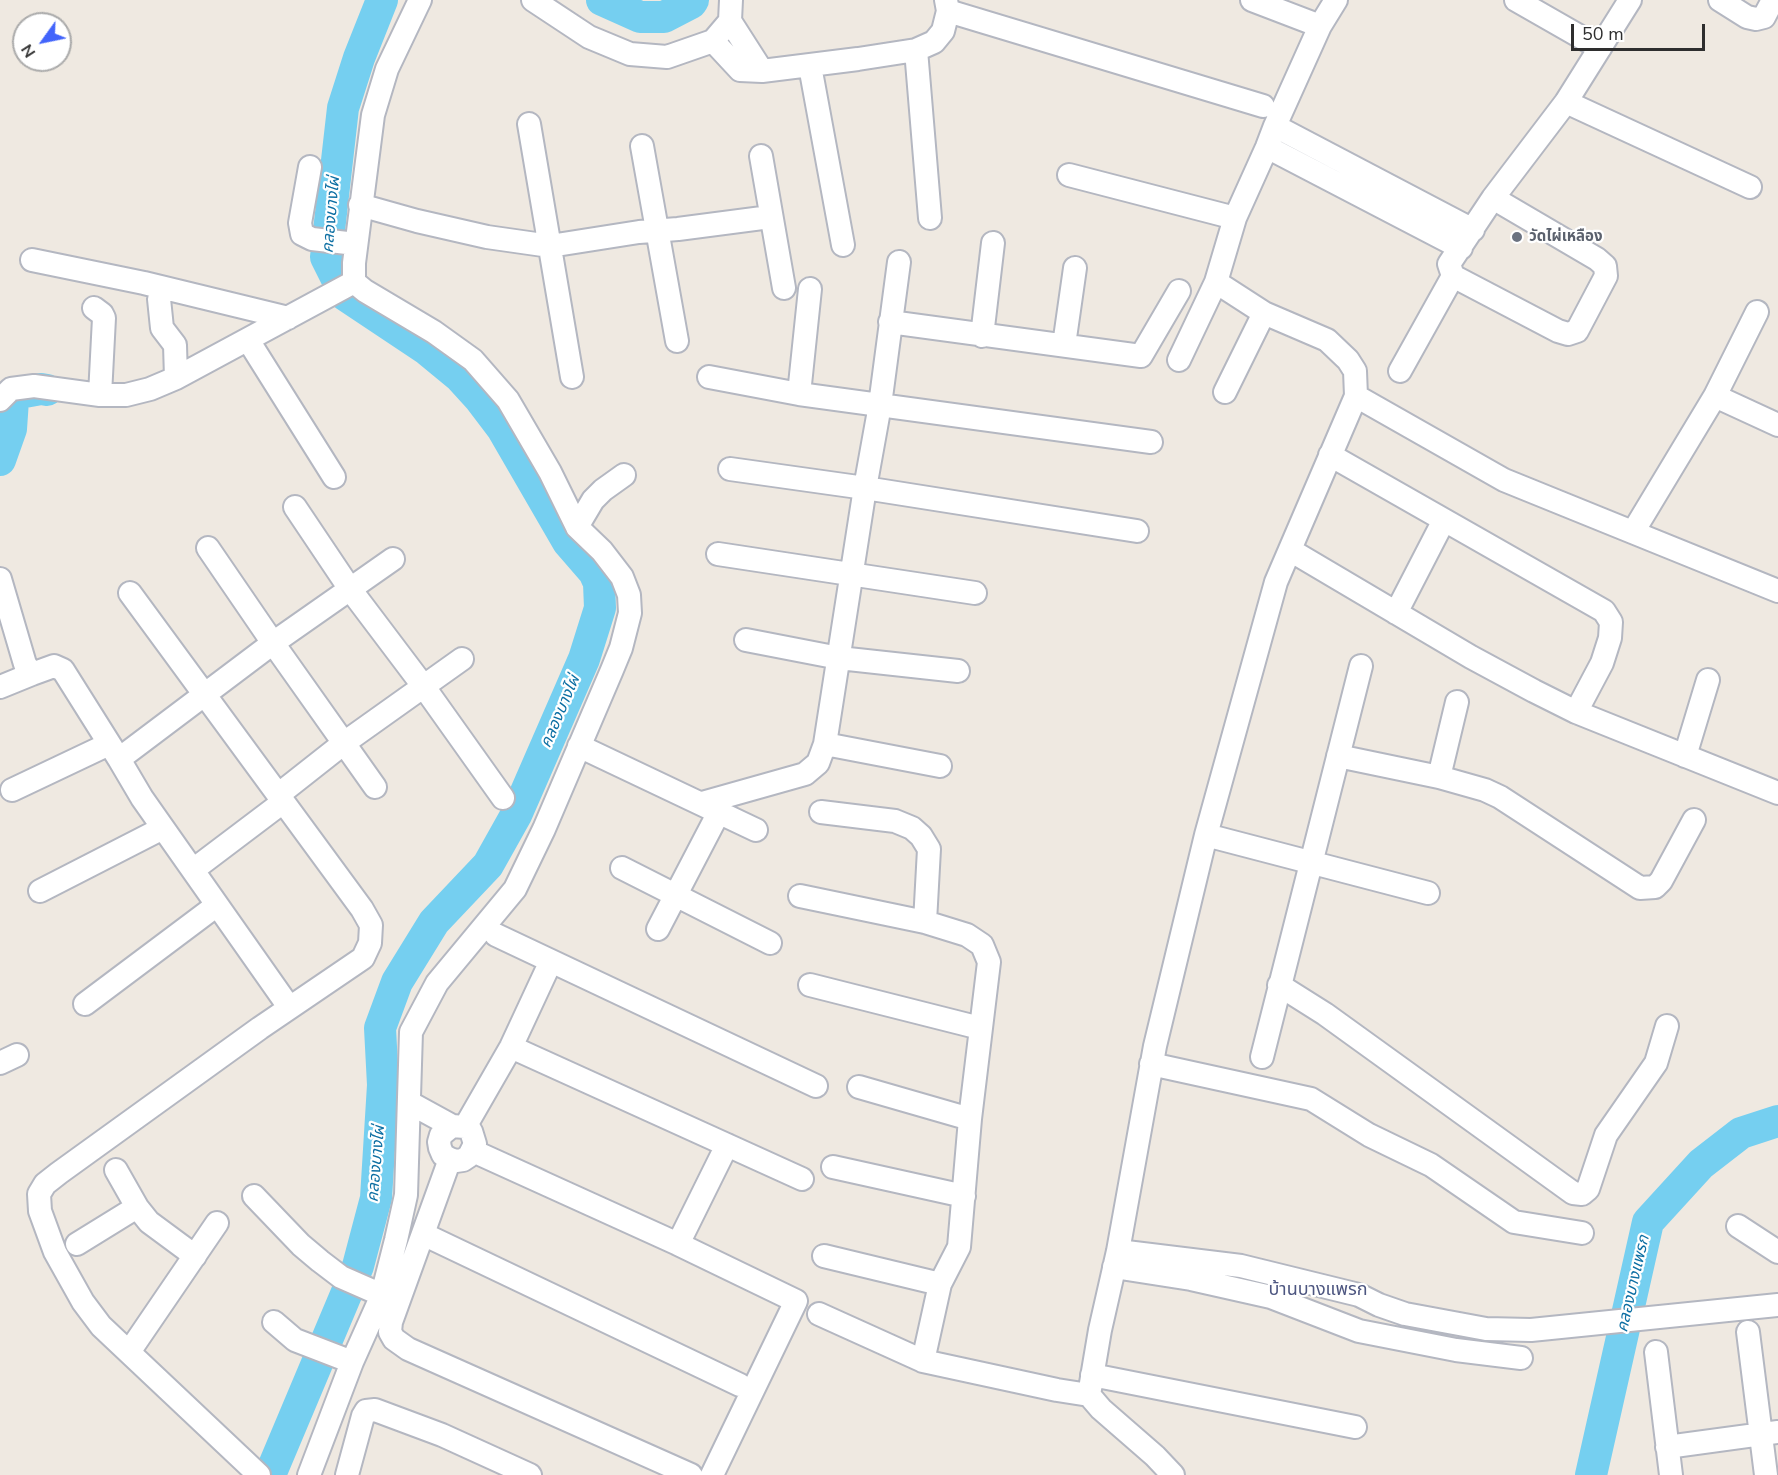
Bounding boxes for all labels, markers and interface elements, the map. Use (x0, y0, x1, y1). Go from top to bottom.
north arrow (12, 12, 72, 72)
scale bar (1574, 12, 1708, 50)
text: 50 m (1582, 22, 1624, 46)
text: N (16, 40, 41, 62)
water label: คลองบางไผ่ (319, 176, 345, 254)
place label: วัดไผ่เหลือง (1529, 228, 1603, 246)
marker: วัดไผ่เหลือง (1510, 230, 1524, 244)
water label: คลองบางไผ่ (537, 673, 585, 751)
water label: คลองบางไผ่ (364, 1125, 390, 1203)
water label: คลองบางแพรก (1614, 1234, 1654, 1334)
district label: บ้านบางแพรก (1268, 1280, 1368, 1302)

